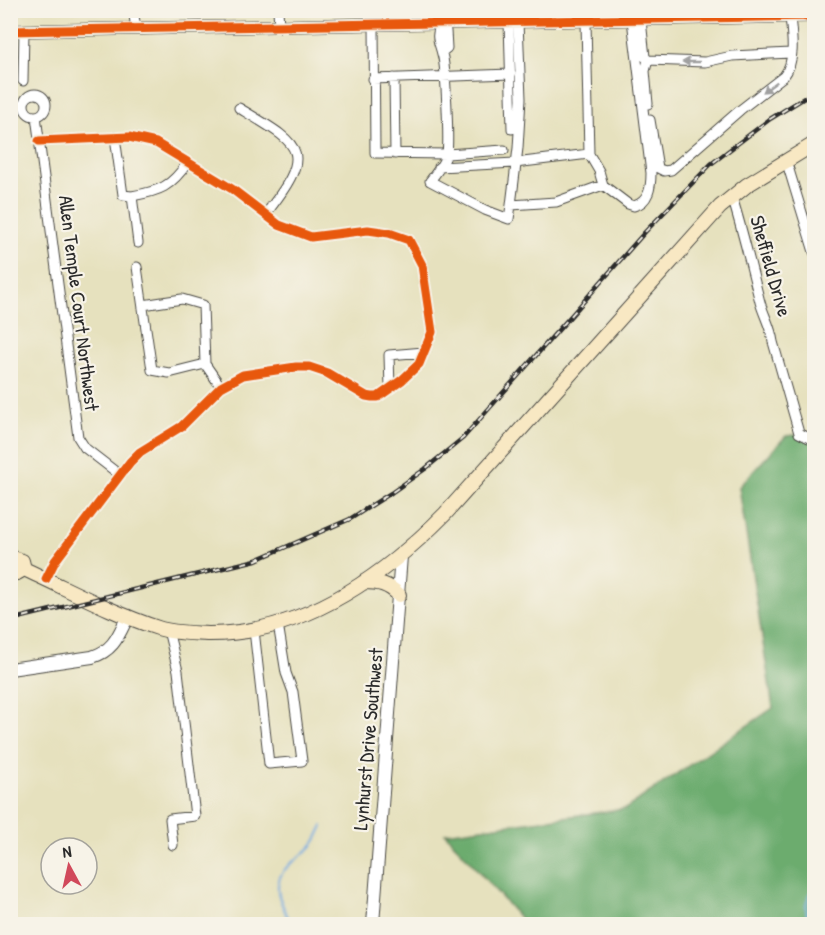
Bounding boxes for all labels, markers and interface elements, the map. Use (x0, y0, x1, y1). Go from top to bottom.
one-way arrow (682, 57, 701, 67)
one-way arrow (762, 81, 777, 93)
street label: Allen Temple Court Northwest (53, 194, 106, 413)
street label: Sheffield Drive (744, 212, 799, 320)
street label: Lynhurst Drive Southwest (346, 646, 389, 831)
north arrow (39, 836, 99, 896)
text: N (61, 840, 73, 863)

